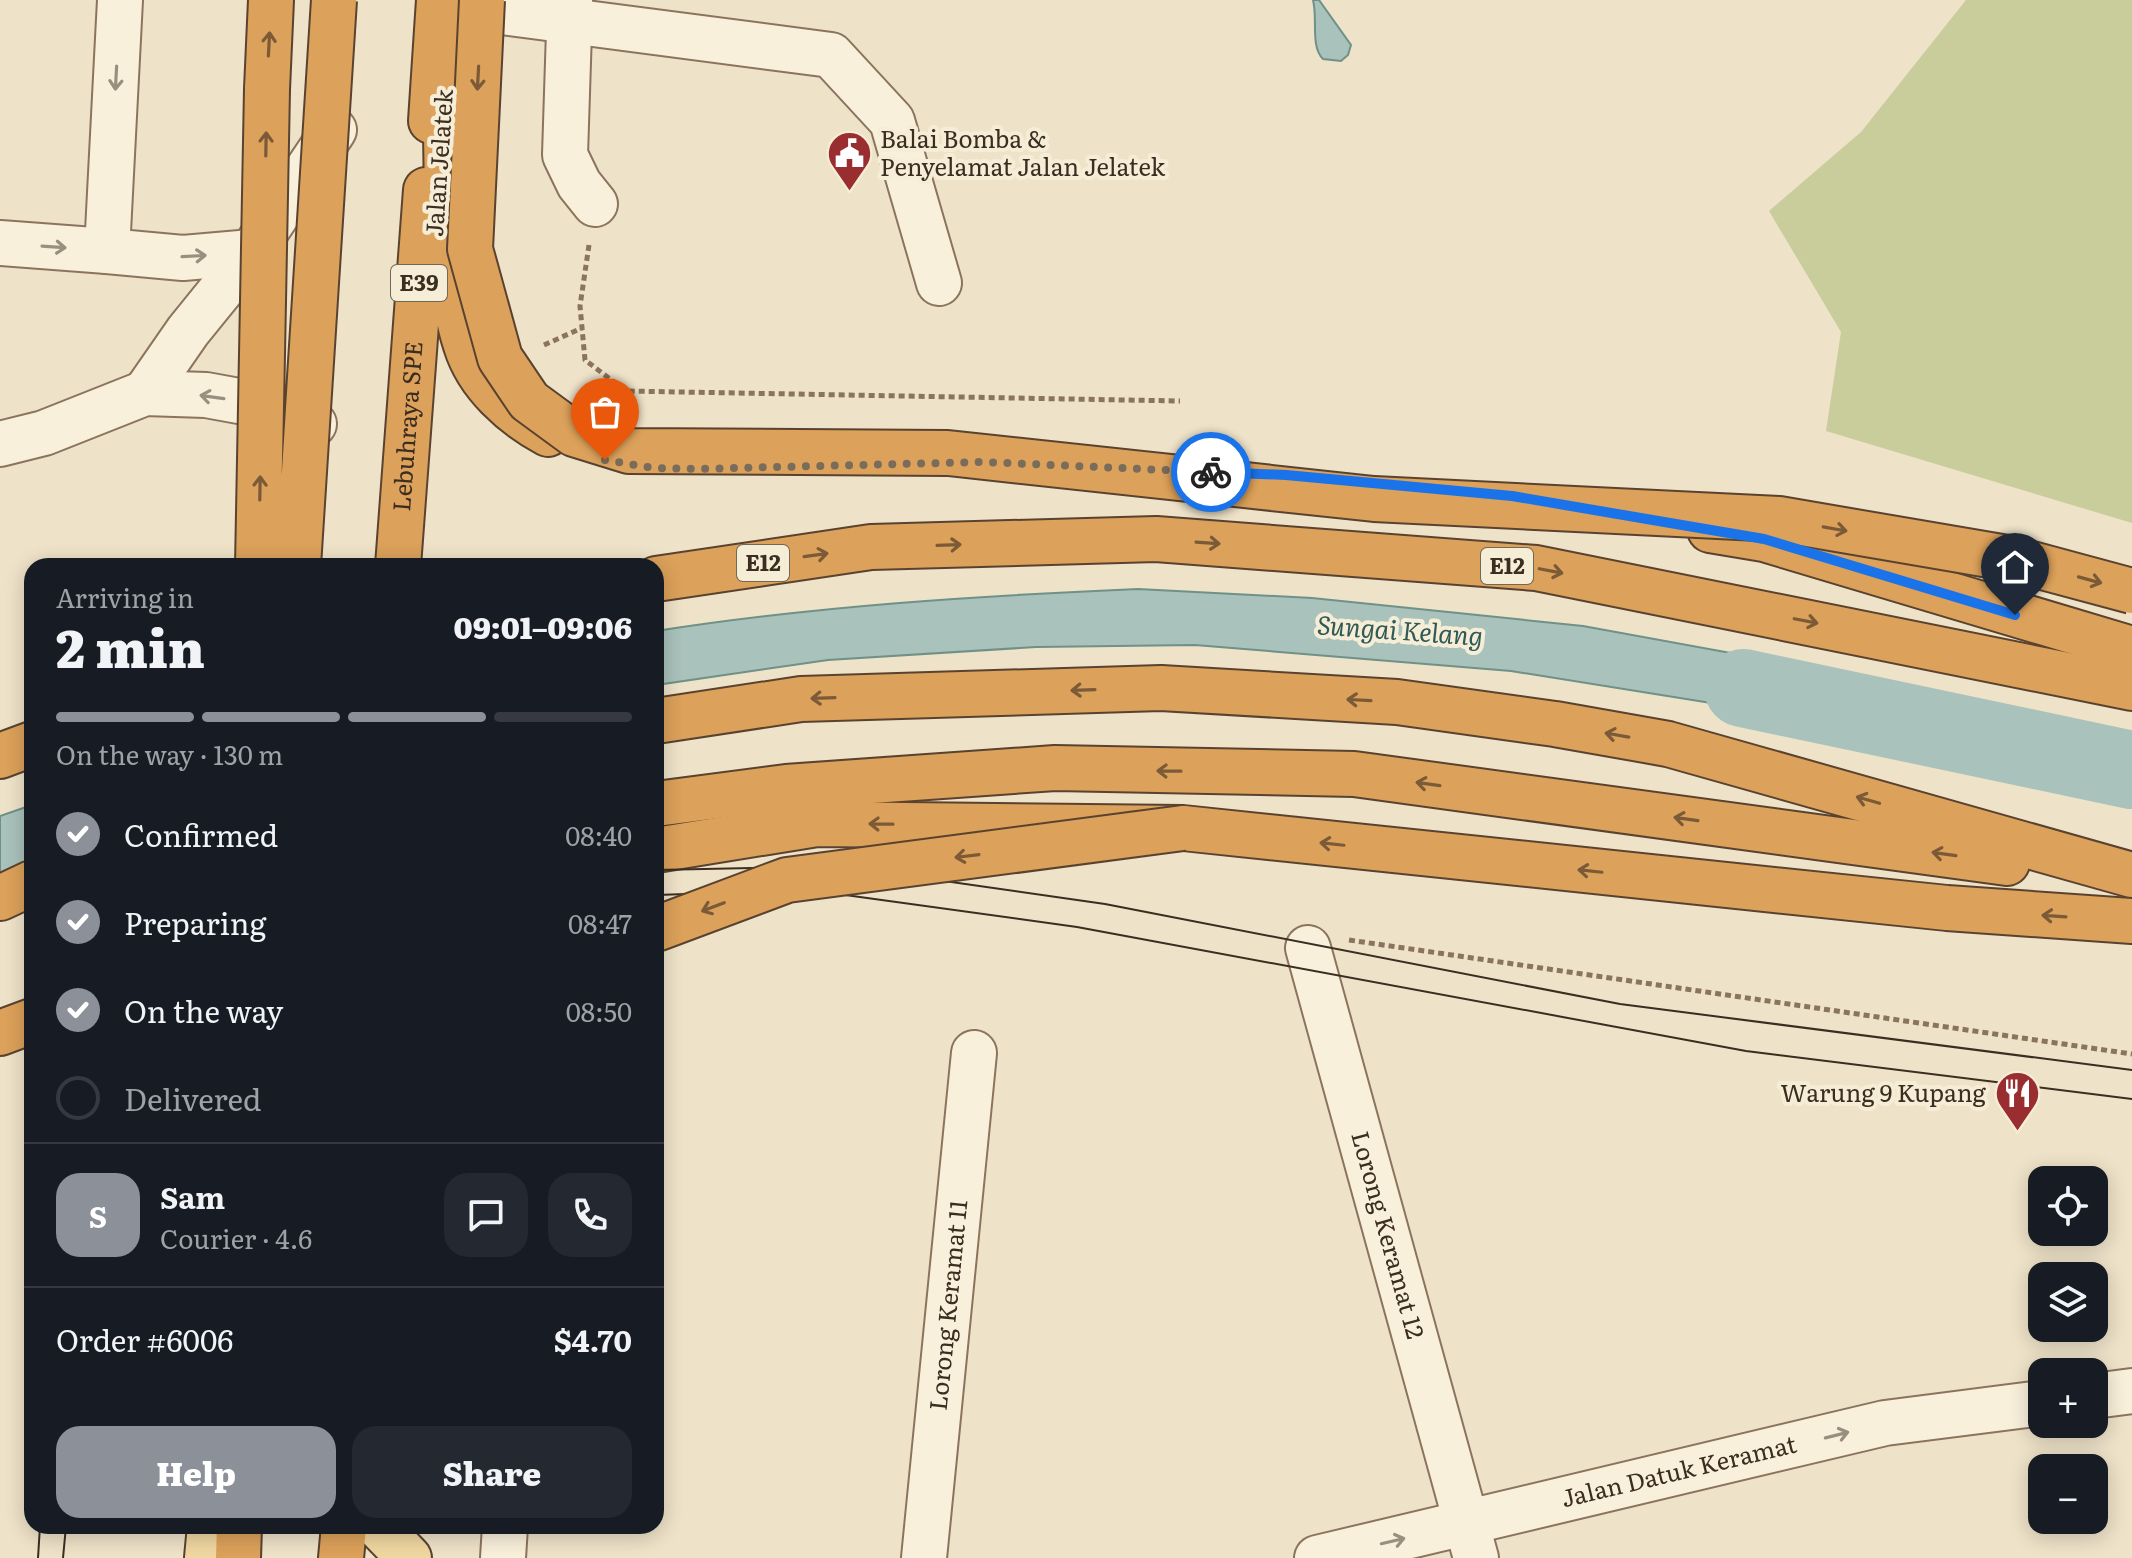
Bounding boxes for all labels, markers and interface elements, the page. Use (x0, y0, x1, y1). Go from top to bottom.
one-way arrow (261, 31, 276, 58)
one-way arrow (108, 64, 123, 91)
one-way arrow (470, 64, 485, 91)
street label: Jalan Jelatek (415, 88, 460, 238)
place label: Balai Bomba & Penyelamat Jalan Jelatek (880, 120, 1165, 183)
public building icon: Balai Bomba & Penyelamat Jalan Jelatek (825, 130, 873, 193)
one-way arrow (258, 131, 273, 158)
one-way arrow (40, 240, 67, 255)
one-way arrow (180, 249, 207, 264)
road number: E39 (391, 265, 447, 301)
street label: Lebuhraya SPE (382, 340, 430, 513)
pin (571, 378, 639, 460)
one-way arrow (200, 389, 225, 404)
icon: bag (583, 390, 627, 434)
courier (1171, 432, 1251, 512)
icon: bike (1189, 450, 1233, 494)
one-way arrow (252, 475, 267, 502)
one-way arrow (1822, 522, 1847, 537)
pin (1981, 533, 2049, 615)
one-way arrow (1194, 536, 1221, 551)
one-way arrow (935, 537, 962, 553)
road number: E12 (737, 545, 789, 581)
icon: home (1993, 545, 2037, 589)
one-way arrow (803, 547, 828, 562)
road number: E12 (1481, 548, 1533, 584)
one-way arrow (1538, 565, 1563, 580)
one-way arrow (2076, 573, 2102, 588)
text: Arriving in (56, 577, 194, 616)
water label: Sungai Kelang (1316, 603, 1484, 654)
text: 09:01–09:06 (454, 604, 632, 648)
text: 2 min (56, 607, 205, 684)
one-way arrow (1793, 614, 1819, 629)
one-way arrow (1070, 683, 1097, 698)
one-way arrow (810, 691, 837, 706)
one-way arrow (1346, 692, 1373, 707)
one-way arrow (1605, 726, 1630, 741)
text: On the way · 130 m (56, 734, 283, 773)
one-way arrow (1156, 763, 1183, 778)
one-way arrow (1416, 776, 1442, 791)
one-way arrow (1856, 792, 1882, 807)
one-way arrow (1674, 811, 1699, 826)
icon: check (56, 812, 100, 856)
text: Confirmed (124, 812, 278, 856)
text: 08:40 (565, 815, 632, 854)
one-way arrow (868, 817, 895, 832)
one-way arrow (1319, 836, 1346, 851)
one-way arrow (1932, 846, 1957, 861)
one-way arrow (954, 849, 980, 864)
one-way arrow (1577, 864, 1604, 879)
icon: check (56, 900, 100, 944)
text: Preparing (124, 900, 266, 944)
one-way arrow (701, 901, 726, 915)
text: 08:47 (568, 903, 632, 942)
one-way arrow (2041, 908, 2068, 923)
icon: check (56, 988, 100, 1032)
text: On the way (124, 988, 283, 1032)
text: 08:50 (566, 991, 632, 1030)
restaurant icon: Warung 9 Kupang (1993, 1070, 2041, 1133)
place label: Warung 9 Kupang (1780, 1074, 1987, 1109)
text: Delivered (124, 1076, 261, 1120)
street label: Lorong Keramat 12 (1344, 1127, 1435, 1342)
map controls (2028, 1166, 2108, 1534)
button: locate (2028, 1166, 2108, 1246)
button: chat (444, 1173, 528, 1257)
button: phone (548, 1173, 632, 1257)
text: Sam (160, 1174, 225, 1218)
text: S (89, 1193, 107, 1237)
street label: Lorong Keramat 11 (919, 1198, 974, 1412)
text: Courier · 4.6 (160, 1218, 312, 1257)
button: layers (2028, 1262, 2108, 1342)
text: Order #6006 (56, 1317, 233, 1361)
text: $4.70 (554, 1317, 632, 1361)
button: + (2028, 1358, 2108, 1438)
street label: Jalan Datuk Keramat (1557, 1425, 1800, 1514)
button: Help (56, 1426, 336, 1518)
button: Share (352, 1426, 632, 1518)
one-way arrow (1823, 1426, 1849, 1441)
button: − (2028, 1454, 2108, 1534)
one-way arrow (1380, 1533, 1406, 1548)

